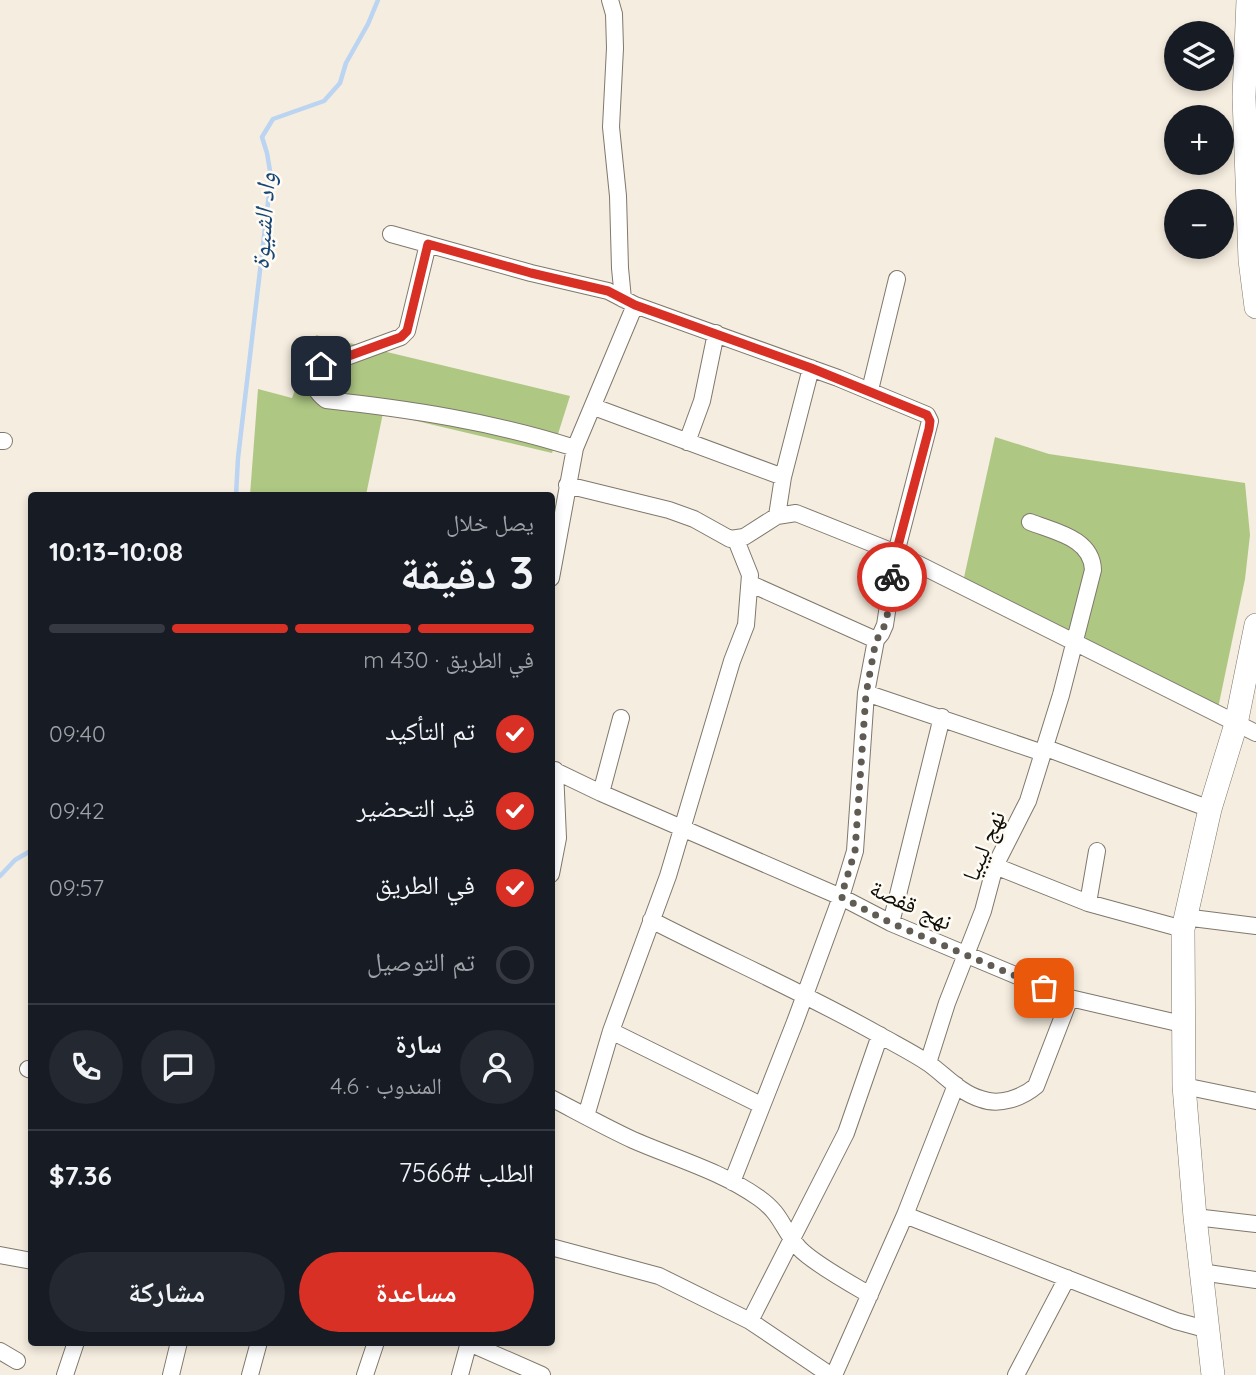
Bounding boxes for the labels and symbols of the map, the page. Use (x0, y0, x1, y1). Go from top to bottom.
water label: واد الشيوة (243, 171, 282, 271)
pin (291, 336, 351, 396)
courier (857, 542, 927, 612)
street label: نهج ليبيا (955, 806, 1012, 886)
street label: نهج قفصة (865, 872, 957, 937)
pin (1014, 958, 1074, 1018)

